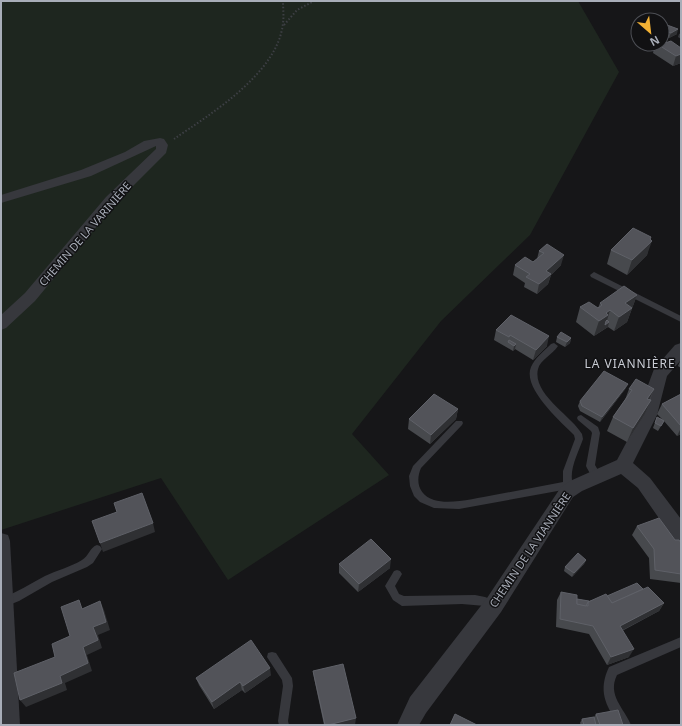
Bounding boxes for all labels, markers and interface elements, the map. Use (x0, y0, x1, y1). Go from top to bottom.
north arrow (630, 12, 670, 52)
text: N (647, 33, 662, 50)
street label: CHEMIN DE LA VARINIÈRE (35, 178, 134, 289)
district label: LA VIANNIÈRE (584, 355, 676, 372)
street label: CHEMIN DE LA VIANNIÈRE (485, 489, 574, 610)

